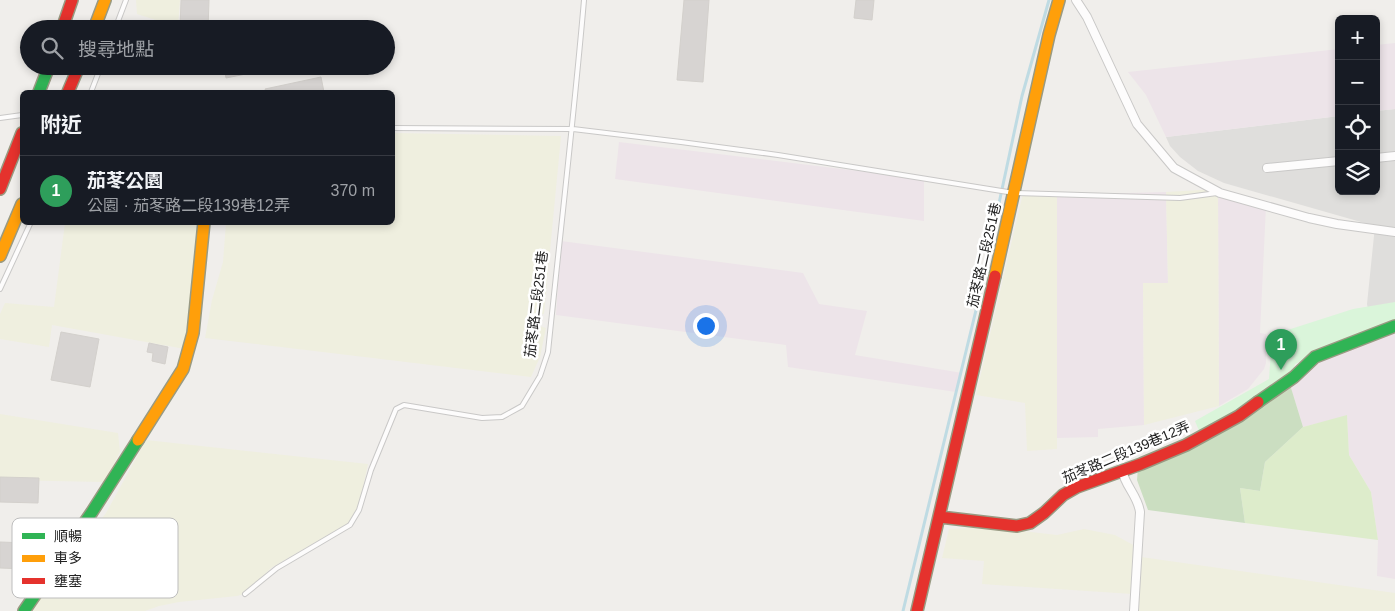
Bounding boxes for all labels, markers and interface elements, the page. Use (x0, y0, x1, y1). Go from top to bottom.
map controls (1335, 15, 1380, 195)
button: + (1335, 15, 1380, 60)
search box (20, 20, 395, 75)
icon: search (38, 34, 66, 62)
text: 搜尋地點 (78, 39, 154, 60)
button: − (1335, 60, 1380, 105)
button: locate (1335, 105, 1380, 150)
text: 附近 (40, 113, 82, 136)
button: layers (1335, 150, 1380, 195)
text: 茄苳公園 (87, 170, 163, 191)
text: 1 (52, 182, 60, 199)
text: 370 m (331, 182, 375, 199)
text: 公園 · 茄苳路二段139巷12弄 (87, 197, 290, 214)
street label: 茄苳路二段251巷 (964, 201, 1004, 309)
street label: 茄苳路二段251巷 (522, 250, 550, 358)
your location (693, 313, 719, 339)
pin: 1 (1265, 329, 1297, 370)
street label: 茄苳路二段139巷12弄 (1060, 418, 1192, 486)
legend (12, 518, 178, 598)
text: 順暢 (54, 528, 82, 544)
text: 車多 (54, 550, 82, 566)
text: 壅塞 (54, 573, 82, 589)

